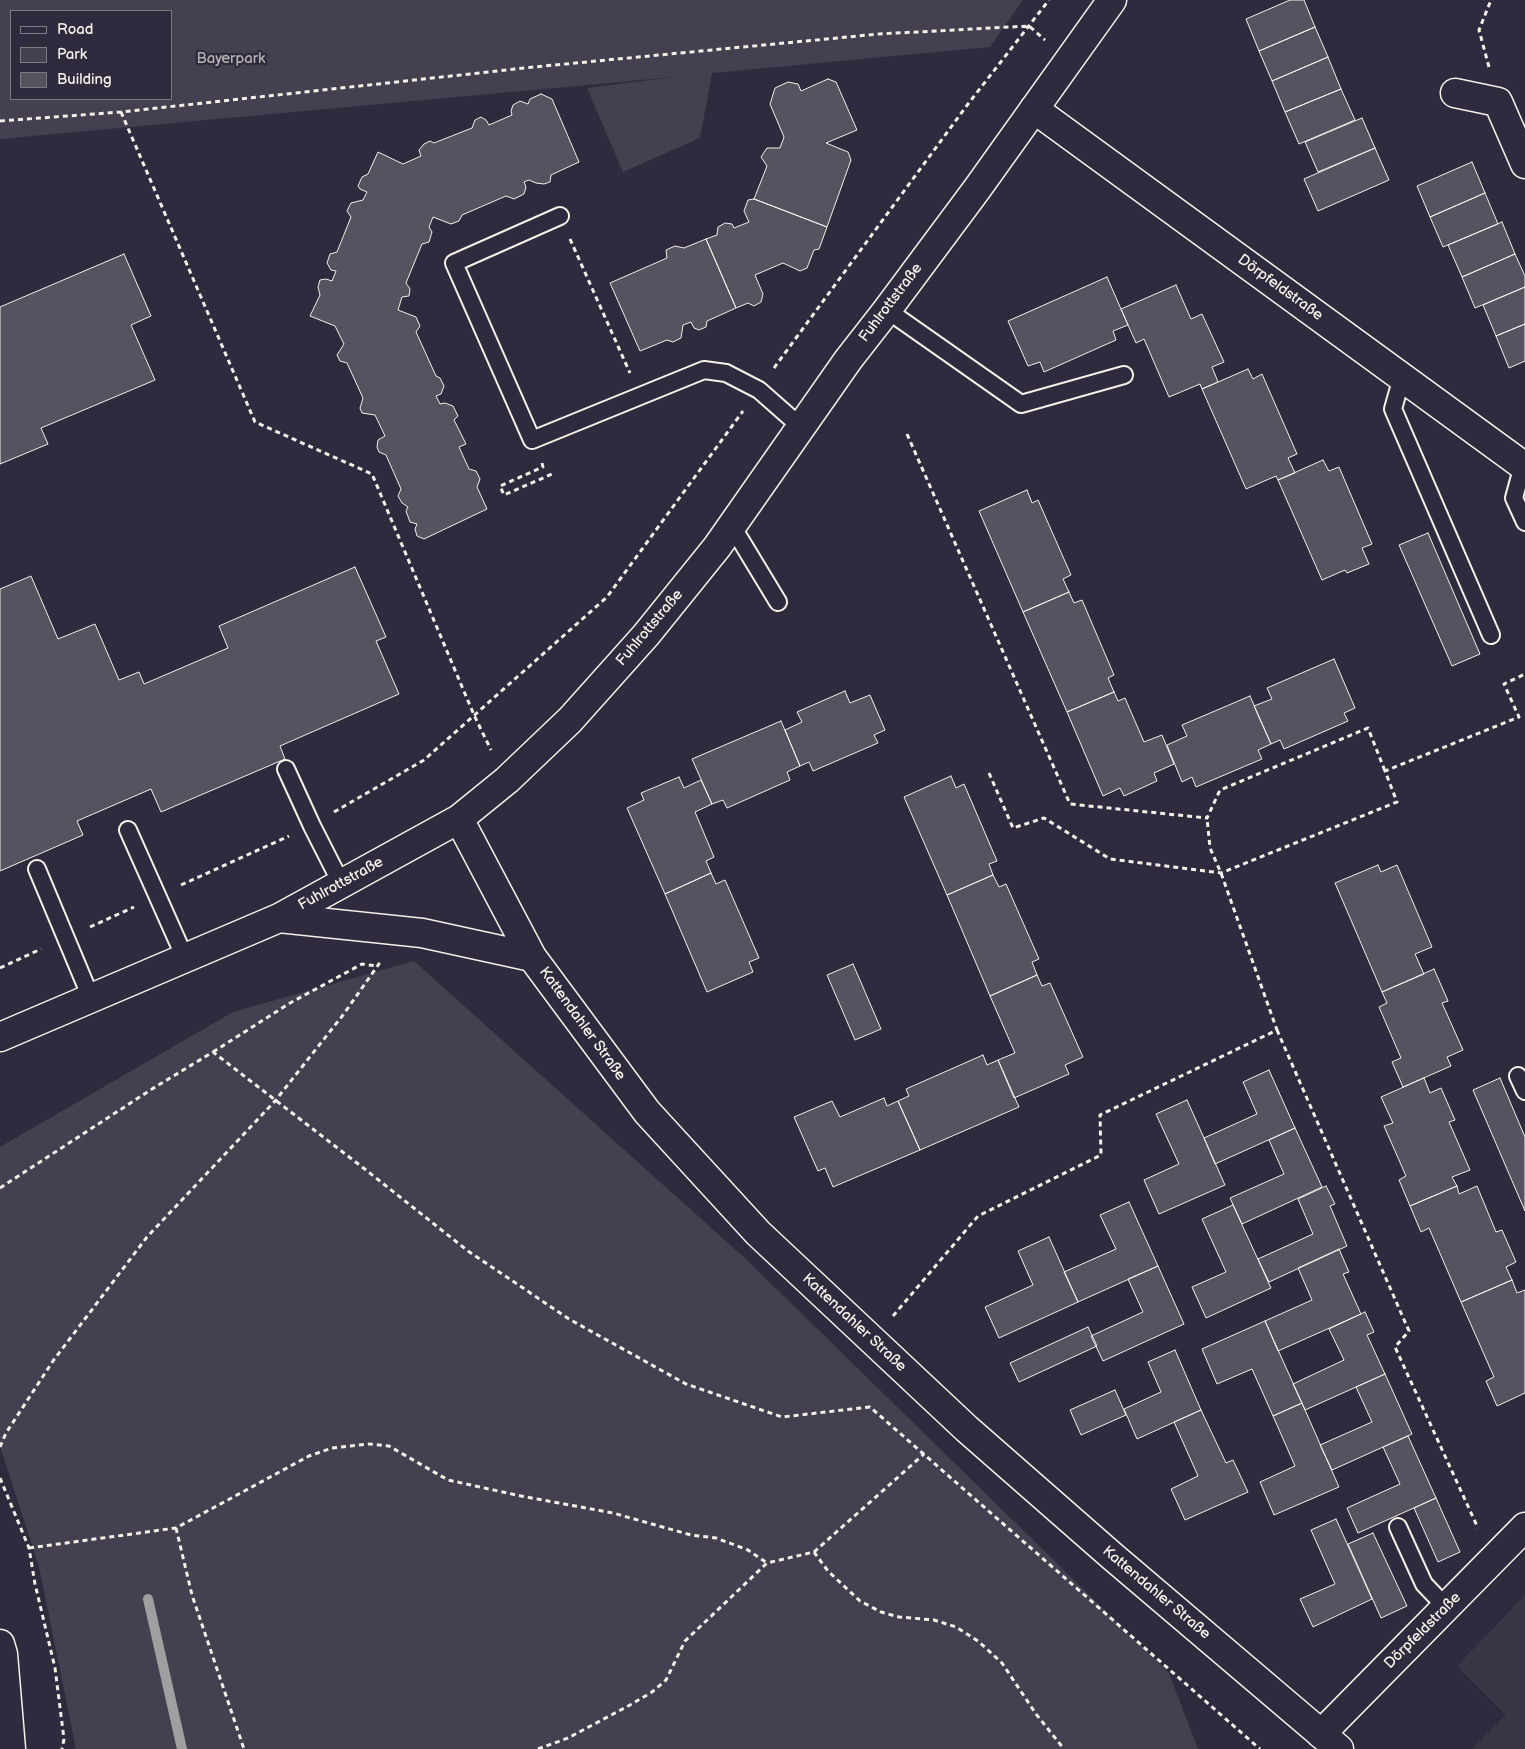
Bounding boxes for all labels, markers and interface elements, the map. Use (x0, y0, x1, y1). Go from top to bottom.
legend (10, 10, 172, 100)
text: Road (57, 20, 93, 39)
text: Park (57, 45, 87, 64)
park label: Bayerpark (197, 50, 265, 68)
text: Building (57, 70, 112, 89)
street label: Dörpfeldstraße (1234, 251, 1326, 325)
street label: Fuhlrottstraße (855, 260, 927, 346)
street label: Fuhlrottstraße (613, 586, 687, 670)
street label: Fuhlrottstraße (295, 853, 387, 915)
street label: Kattendahler Straße (535, 964, 629, 1084)
street label: Kattendahler Straße (798, 1270, 910, 1376)
street label: Kattendahler Straße (1098, 1543, 1214, 1643)
street label: Dörpfeldstraße (1381, 1589, 1465, 1673)

